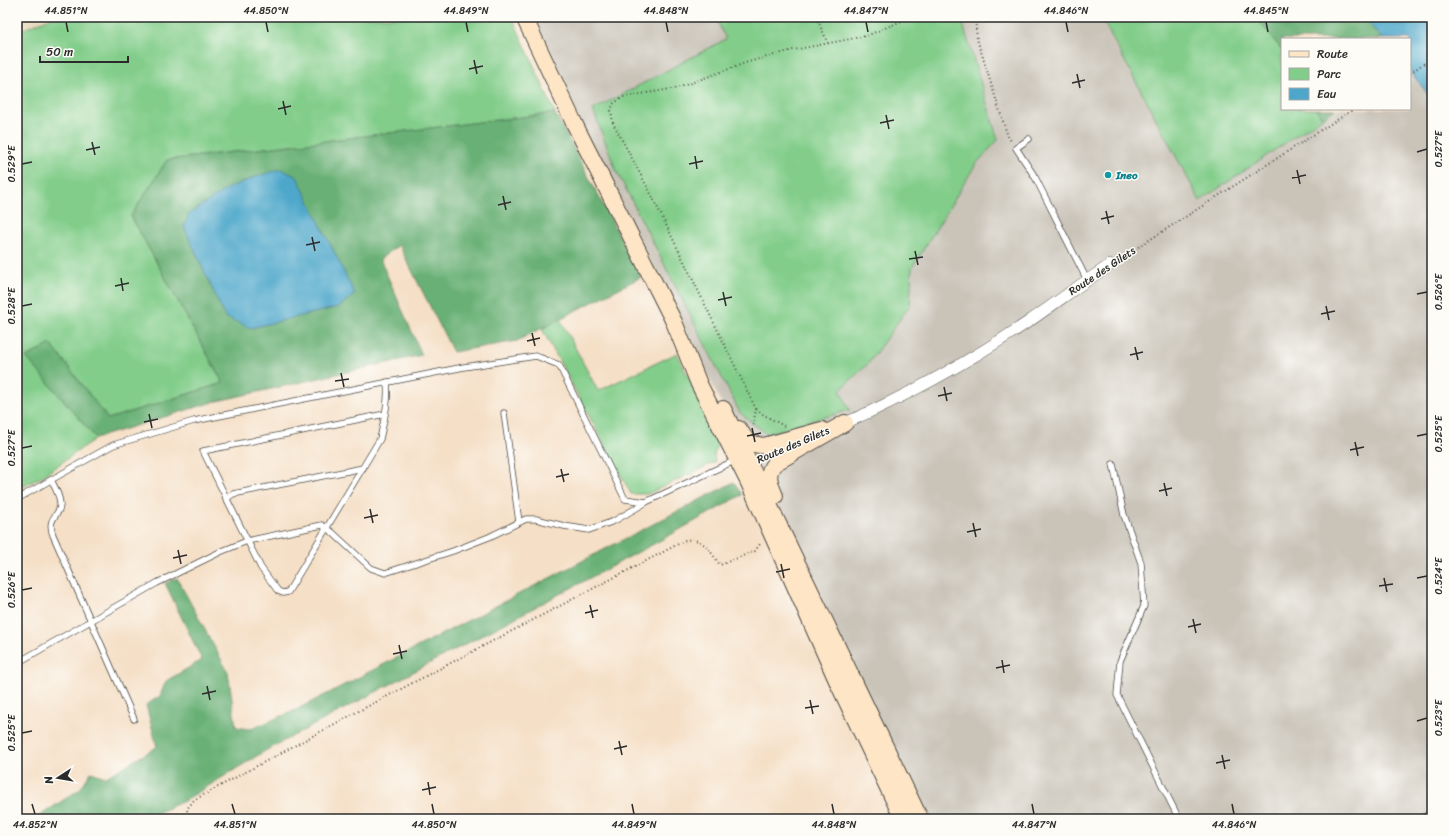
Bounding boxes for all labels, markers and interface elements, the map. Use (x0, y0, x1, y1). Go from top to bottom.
text: 44.851°N (44, 2, 88, 20)
text: 44.850°N (243, 2, 289, 20)
text: 44.849°N (443, 2, 489, 20)
text: 44.848°N (643, 2, 689, 20)
text: 44.847°N (844, 2, 888, 20)
text: 44.846°N (1044, 2, 1088, 20)
text: 44.845°N (1243, 2, 1289, 20)
scale bar (40, 38, 128, 64)
legend (1281, 38, 1411, 110)
text: 50 m (46, 41, 73, 63)
text: Route (1317, 43, 1348, 65)
text: Parc (1317, 63, 1341, 85)
text: Eau (1317, 83, 1337, 105)
text: 0.527°E (1430, 129, 1448, 167)
text: 0.529°E (3, 144, 21, 183)
place label: Ineo (1115, 166, 1138, 185)
marker: Ineo (1103, 170, 1113, 180)
street label: Route des Gilets (1065, 241, 1140, 301)
text: 0.526°E (1430, 272, 1448, 310)
text: 0.528°E (3, 286, 21, 325)
text: 0.525°E (1430, 414, 1448, 453)
street label: Route des Gilets (754, 421, 833, 469)
text: 0.527°E (3, 428, 21, 466)
text: 0.524°E (1430, 556, 1448, 595)
text: 0.526°E (3, 570, 21, 608)
text: 0.523°E (1430, 698, 1448, 736)
text: 0.525°E (3, 713, 21, 752)
north arrow (38, 758, 78, 798)
text: N (39, 774, 59, 787)
text: 44.852°N (13, 816, 57, 834)
text: 44.851°N (213, 816, 257, 834)
text: 44.850°N (411, 816, 457, 834)
text: 44.849°N (611, 816, 657, 834)
text: 44.848°N (811, 816, 857, 834)
text: 44.847°N (1012, 816, 1056, 834)
text: 44.846°N (1212, 816, 1256, 834)

